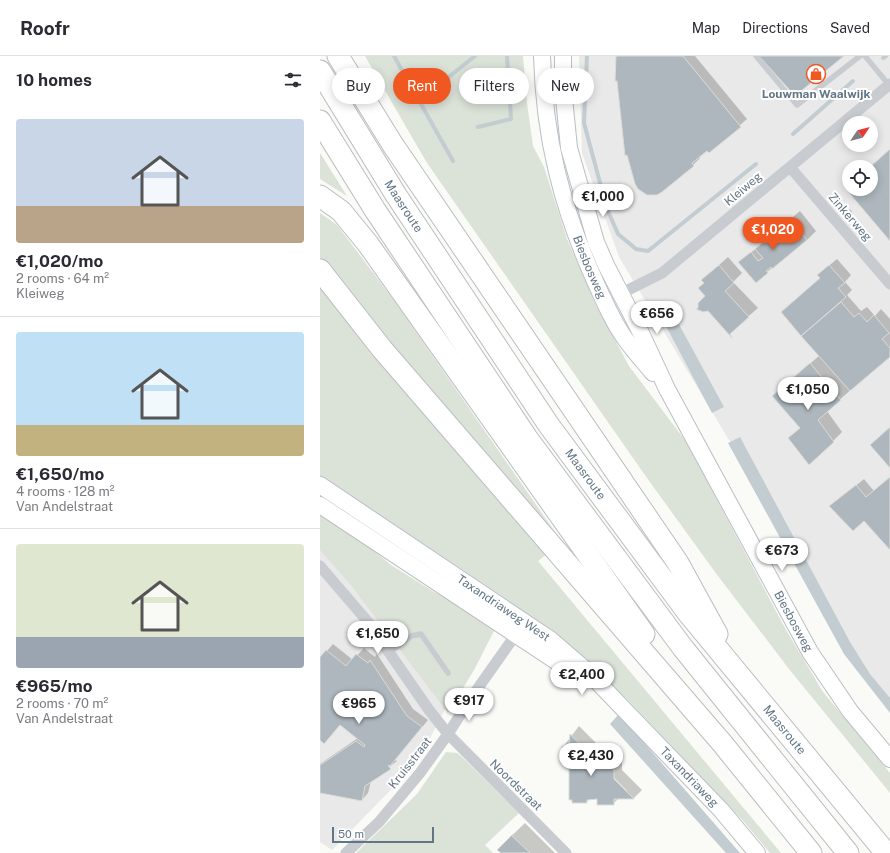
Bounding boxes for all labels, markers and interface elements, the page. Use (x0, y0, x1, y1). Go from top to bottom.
text: Roofr (20, 17, 70, 39)
text: Map (692, 20, 720, 36)
text: Directions (742, 20, 808, 36)
text: Saved (830, 20, 870, 36)
shop icon: Louwman Waalwijk (805, 63, 827, 85)
chip: Buy (332, 68, 385, 104)
chip: Rent (393, 68, 451, 104)
chip: Filters (459, 68, 529, 104)
chip: New (537, 68, 594, 104)
icon: filters (282, 69, 304, 91)
text: 10 homes (16, 70, 92, 90)
place label: Louwman Waalwijk (762, 87, 870, 101)
north arrow (842, 116, 878, 152)
map controls (842, 116, 878, 196)
icon: home (124, 145, 196, 217)
button: locate (842, 160, 878, 196)
street label: Kleiweg (721, 169, 765, 209)
street label: Maasroute (382, 178, 426, 235)
pin: €1,000 (570, 184, 636, 218)
text: €1,000 (582, 189, 624, 204)
street label: Zinkerweg (825, 190, 875, 244)
pin: €1,020 (740, 217, 806, 251)
text: €1,020 (752, 222, 794, 237)
street label: Biesbosweg (570, 234, 609, 301)
text: €1,020/mo (16, 251, 103, 271)
text: 2 rooms · 64 m² (16, 271, 109, 286)
text: Kleiweg (16, 286, 64, 301)
pin: €656 (633, 301, 681, 335)
text: €656 (640, 306, 674, 321)
icon: home (124, 358, 196, 430)
pin: €1,050 (775, 377, 841, 411)
text: €1,050 (786, 382, 830, 397)
street label: Maasroute (562, 446, 609, 503)
text: €1,650/mo (16, 464, 104, 484)
text: 4 rooms · 128 m² (16, 484, 115, 499)
text: Van Andelstraat (16, 499, 113, 514)
pin: €673 (758, 538, 806, 572)
text: €673 (765, 543, 799, 558)
icon: home (124, 570, 196, 642)
street label: Taxandriaweg West (454, 572, 553, 644)
street label: Biesbosweg (771, 589, 816, 654)
pin: €1,650 (345, 621, 411, 655)
text: €1,650 (356, 626, 400, 641)
pin: €2,400 (549, 662, 615, 696)
text: €2,400 (559, 667, 605, 682)
text: €965/mo (16, 676, 92, 696)
pin: €917 (445, 688, 493, 722)
pin: €965 (335, 691, 383, 725)
text: €917 (454, 693, 484, 708)
text: 2 rooms · 70 m² (16, 696, 108, 711)
text: €965 (342, 696, 376, 711)
street label: Maasroute (760, 702, 809, 757)
text: Van Andelstraat (16, 711, 113, 726)
street label: Kruisstraat (385, 734, 435, 792)
pin: €2,430 (558, 743, 624, 777)
street label: Taxandriaweg (657, 744, 721, 810)
text: €2,430 (568, 748, 614, 763)
street label: Noordstraat (487, 757, 545, 814)
scale bar (332, 825, 434, 844)
text: 50 m (338, 828, 364, 840)

